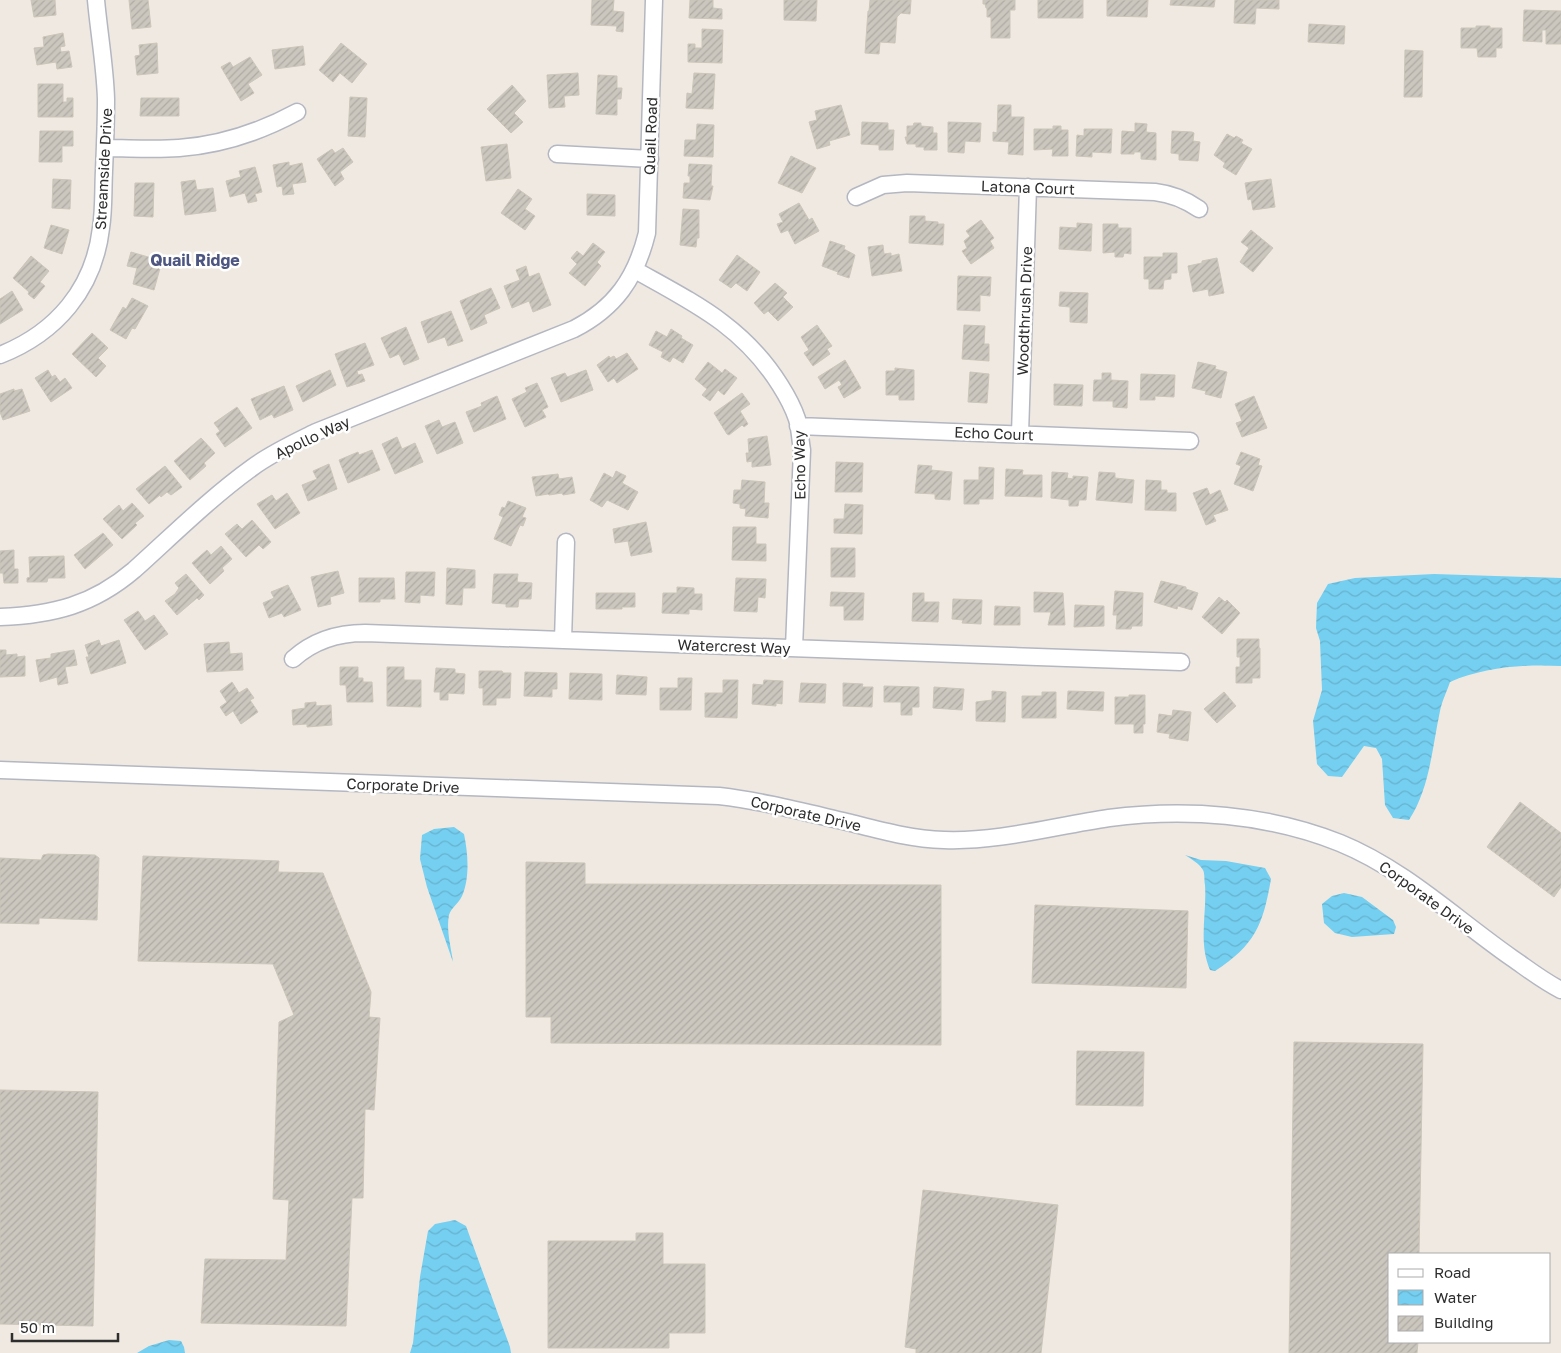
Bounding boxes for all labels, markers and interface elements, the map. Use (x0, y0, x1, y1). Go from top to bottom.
street label: Quail Road (640, 97, 660, 175)
street label: Streamside Drive (91, 107, 115, 231)
street label: Latona Court (981, 176, 1075, 198)
street label: Woodthrush Drive (1013, 246, 1035, 376)
district label: Quail Ridge (150, 250, 240, 270)
street label: Apollo Way (272, 412, 353, 462)
street label: Echo Court (954, 423, 1034, 443)
street label: Echo Way (789, 429, 809, 500)
street label: Watercrest Way (677, 635, 791, 657)
street label: Corporate Drive (346, 774, 460, 796)
street label: Corporate Drive (749, 792, 863, 835)
street label: Corporate Drive (1376, 857, 1478, 938)
legend (1388, 1253, 1551, 1343)
text: Road (1434, 1263, 1471, 1281)
text: Water (1434, 1288, 1477, 1306)
scale bar (12, 1310, 119, 1342)
text: Building (1434, 1313, 1494, 1331)
text: 50 m (20, 1318, 55, 1336)

